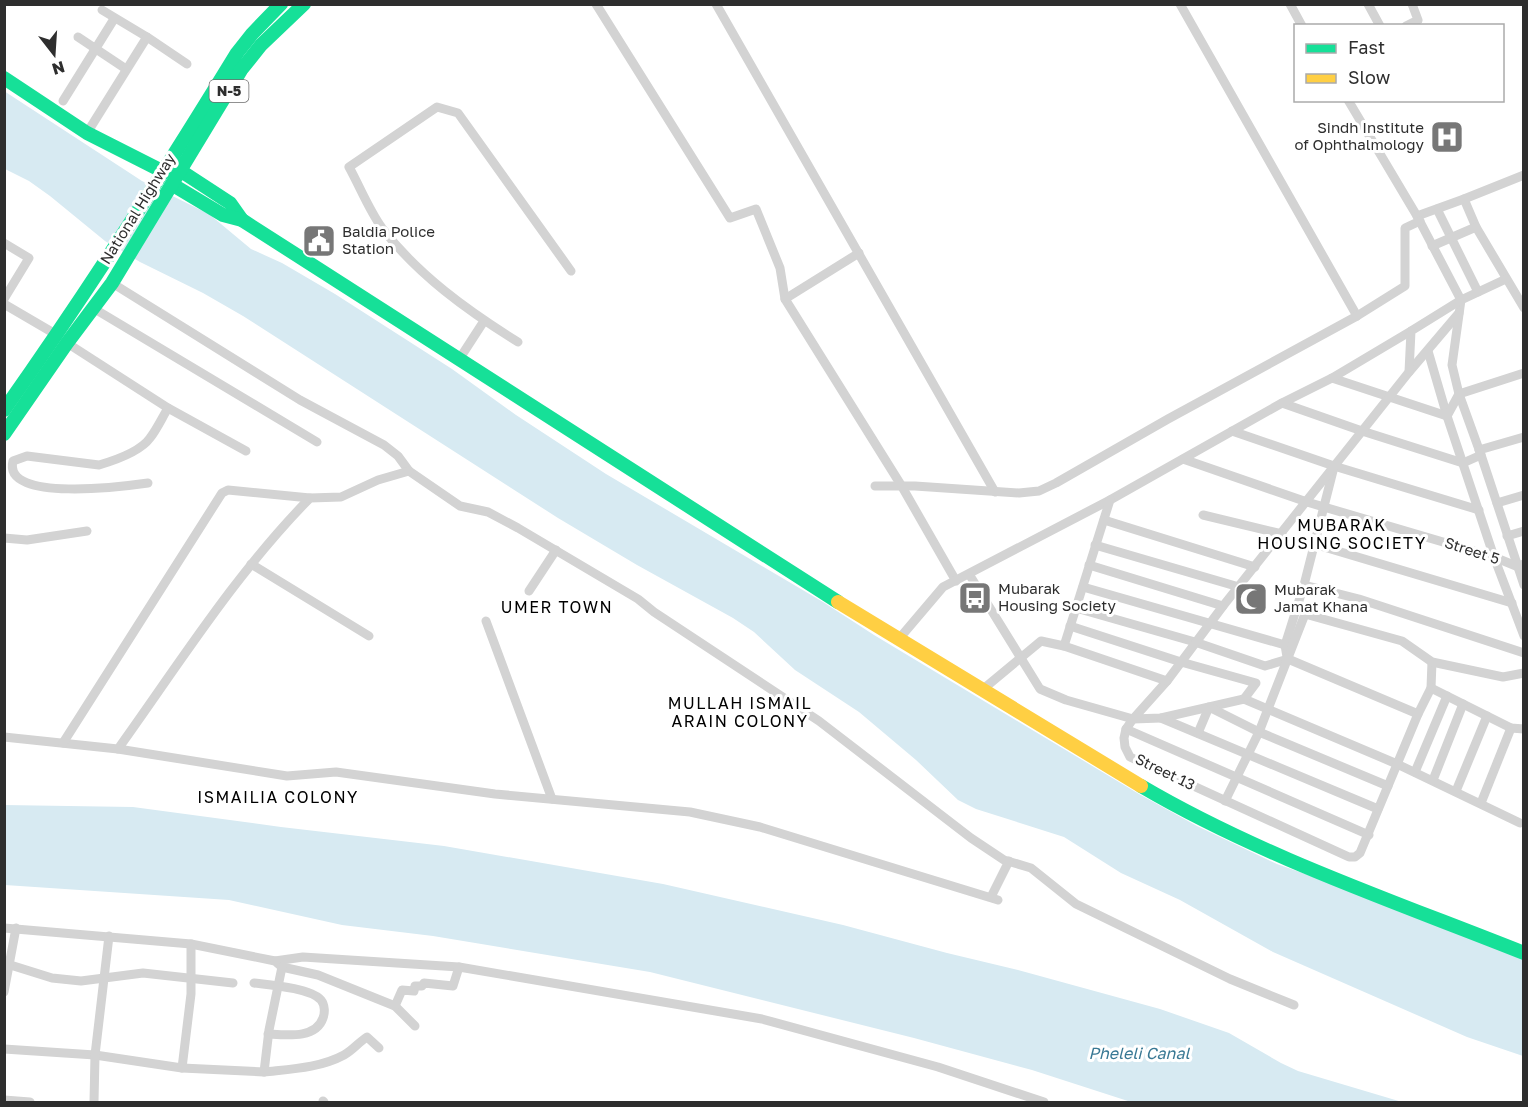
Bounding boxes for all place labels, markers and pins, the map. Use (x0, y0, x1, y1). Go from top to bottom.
place label: Sindh Institute of Ophthalmology (1294, 118, 1425, 153)
hospital icon: Sindh Institute of Ophthalmology (1429, 119, 1465, 155)
place label: Baldia Police Station (342, 222, 435, 257)
public building icon: Baldia Police Station (301, 223, 337, 259)
place label: Mubarak Housing Society (998, 579, 1116, 614)
bus stop icon: Mubarak Housing Society (957, 580, 993, 616)
place label: Mubarak Jamat Khana (1274, 580, 1368, 615)
mosque icon: Mubarak Jamat Khana (1233, 581, 1269, 617)

